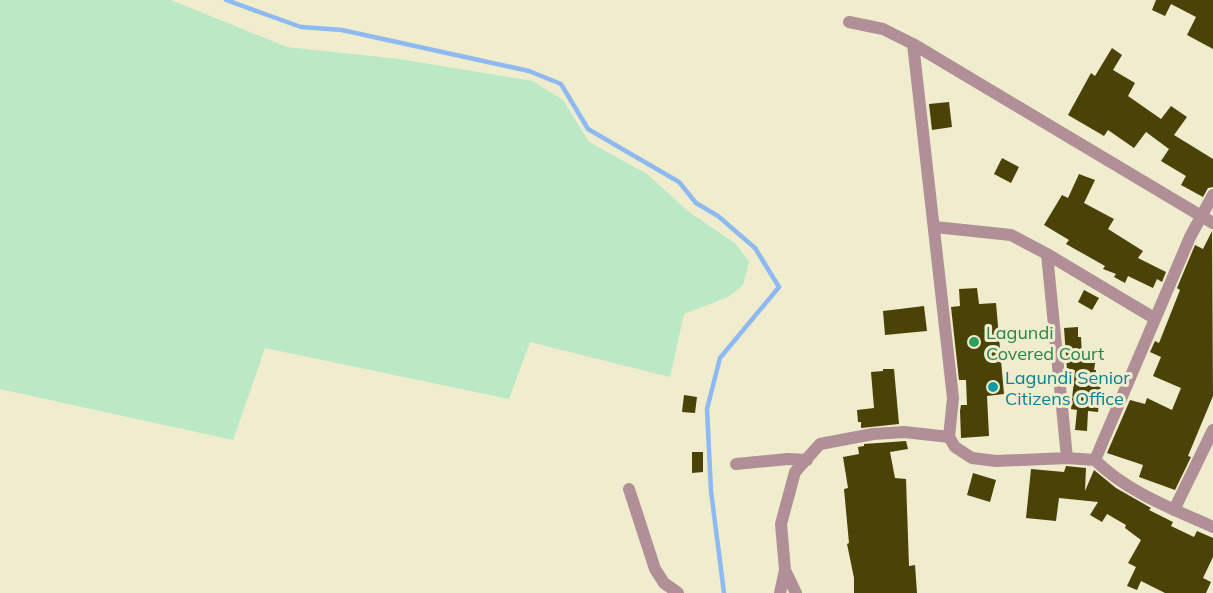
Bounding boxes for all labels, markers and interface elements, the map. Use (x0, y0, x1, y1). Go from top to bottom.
place label: Lagundi Covered Court (986, 321, 1104, 365)
marker: Lagundi Covered Court (967, 335, 981, 349)
place label: Lagundi Senior Citizens Office (1005, 366, 1130, 410)
marker: Lagundi Senior Citizens Office (986, 380, 1000, 394)

